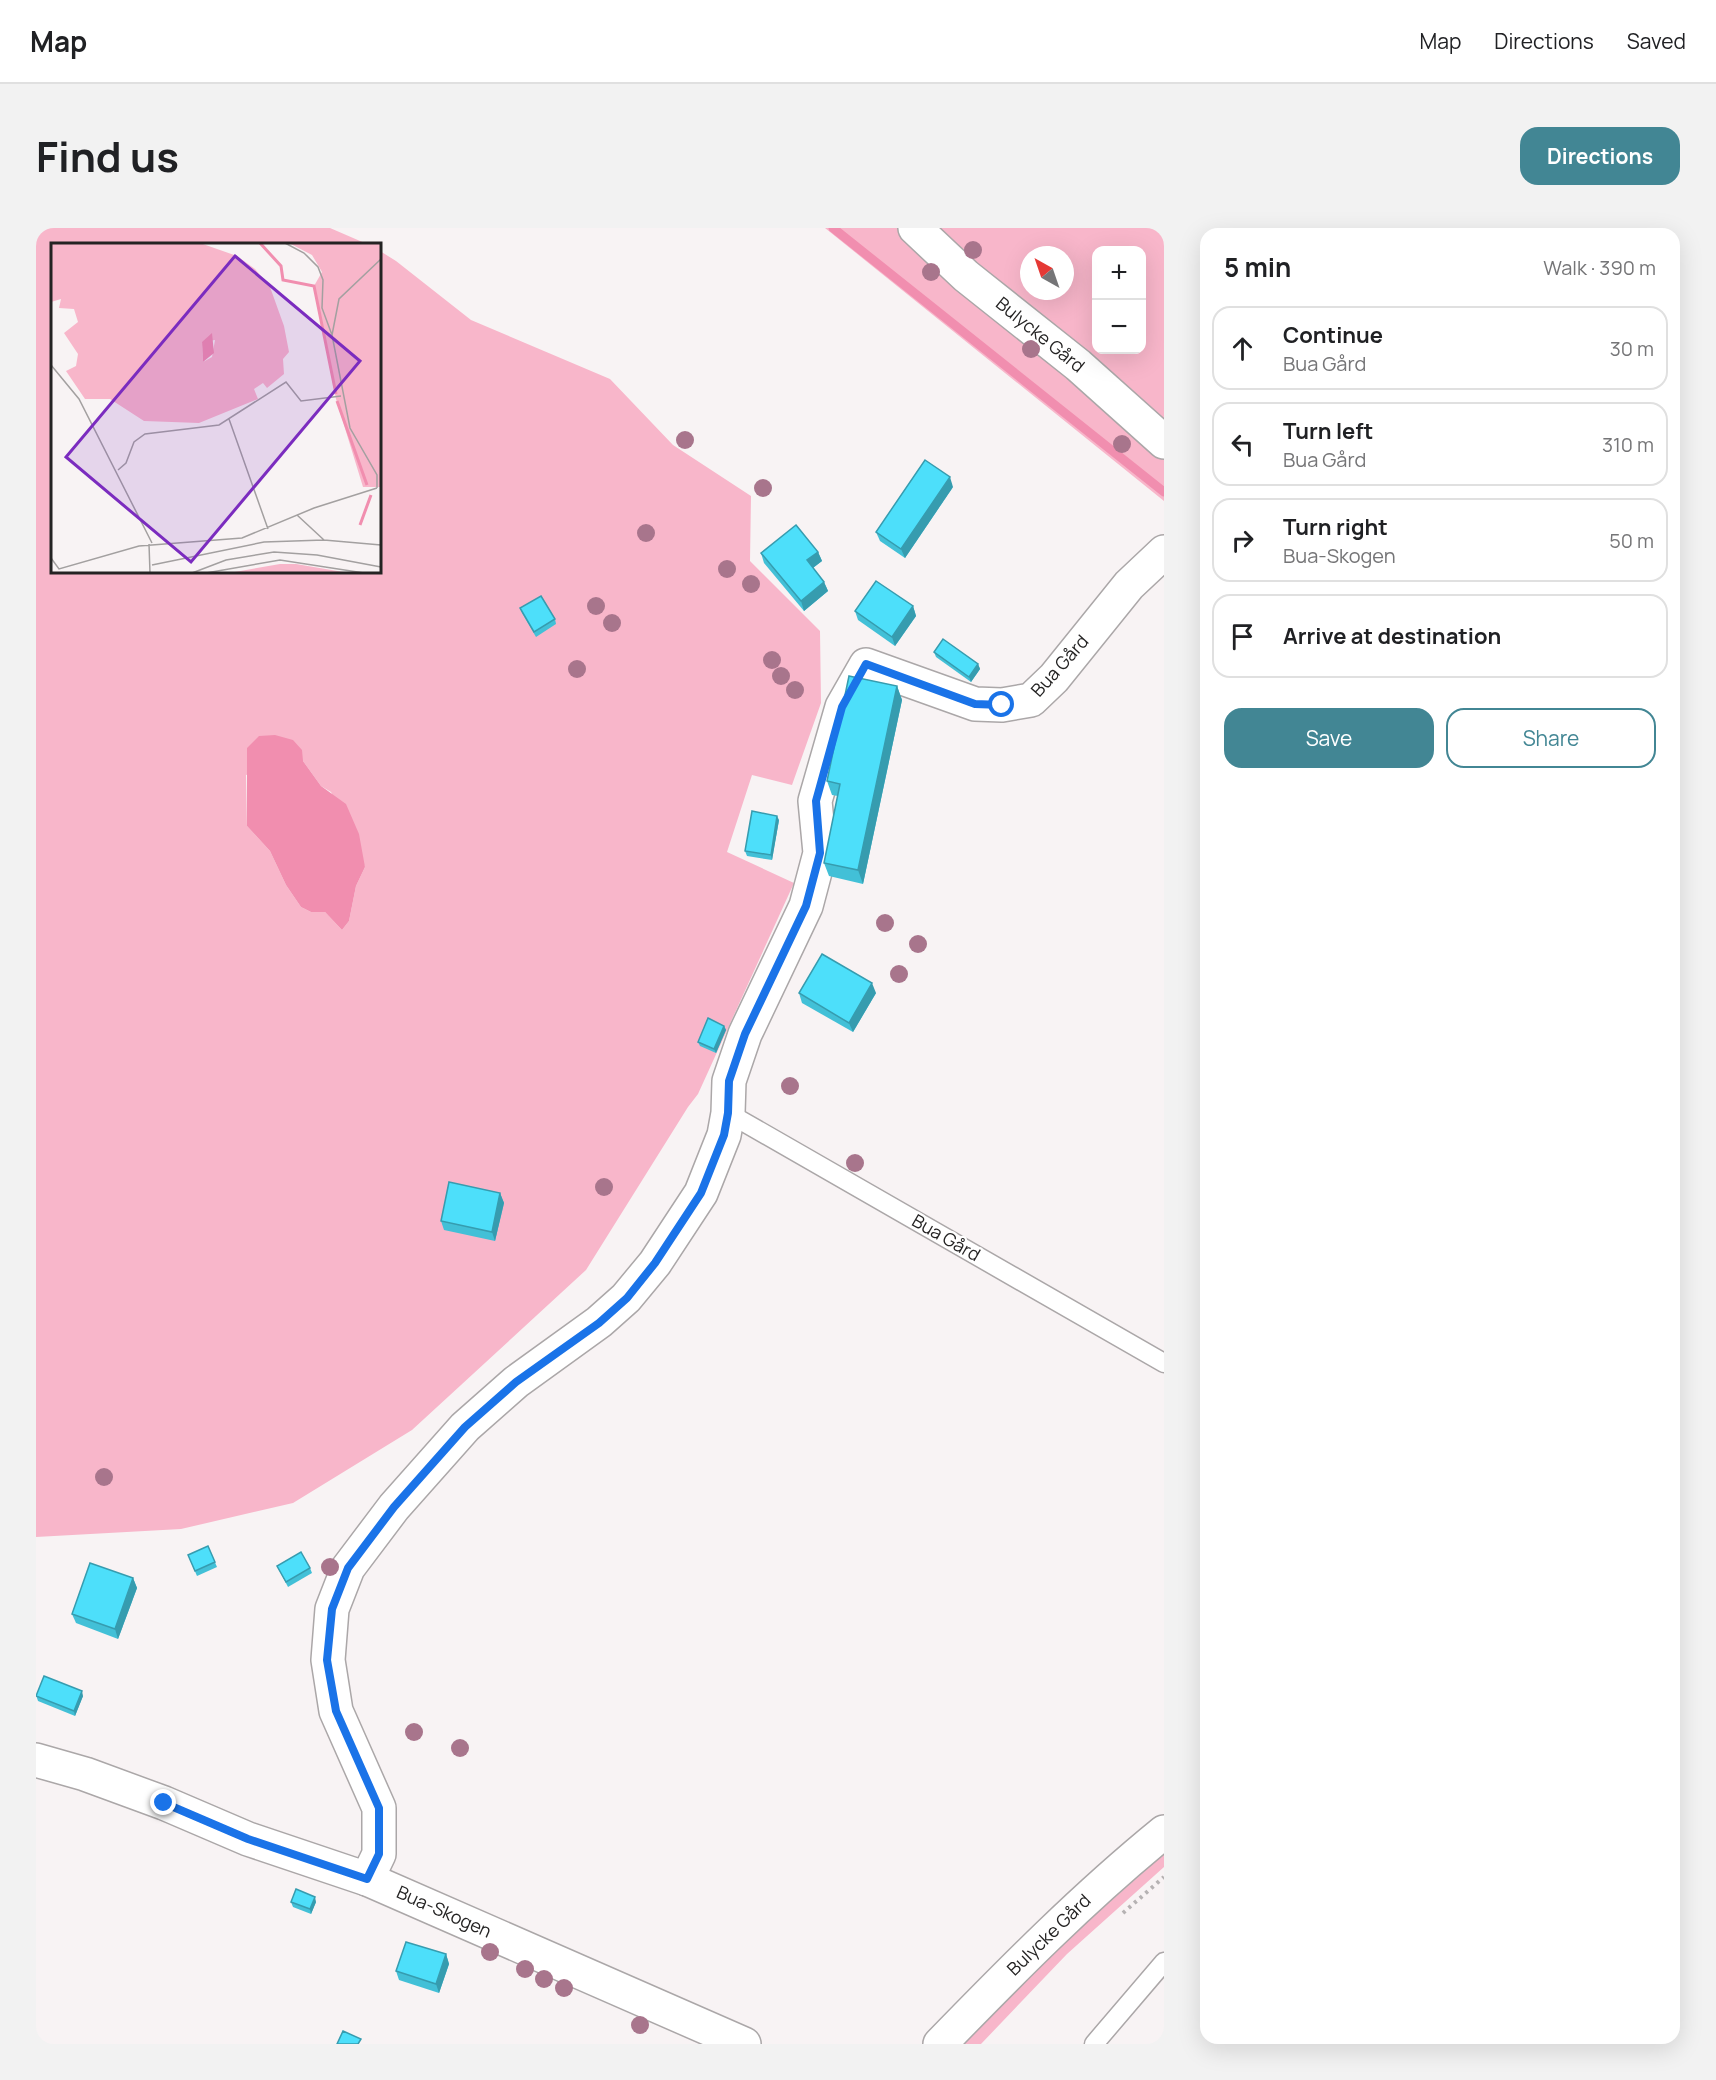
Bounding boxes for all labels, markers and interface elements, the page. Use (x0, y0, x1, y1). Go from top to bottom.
text: Map (30, 22, 87, 60)
text: Map (1420, 27, 1461, 55)
text: Directions (1494, 27, 1594, 55)
text: Saved (1627, 27, 1686, 55)
text: Find us (36, 127, 179, 185)
button: Directions (1520, 127, 1680, 185)
inset map (51, 243, 381, 573)
north arrow (1020, 246, 1074, 300)
map controls (1092, 246, 1146, 354)
button: + (1092, 246, 1146, 300)
text: 5 min (1224, 249, 1291, 285)
text: Walk · 390 m (1543, 254, 1656, 281)
street label: Bulycke Gård (991, 291, 1090, 377)
button: − (1092, 300, 1146, 354)
text: Continue (1283, 320, 1383, 350)
icon: ahead (1226, 332, 1259, 365)
text: 30 m (1610, 335, 1654, 362)
text: Bua Gård (1283, 350, 1366, 377)
text: Turn left (1283, 416, 1373, 446)
icon: left (1226, 428, 1259, 461)
text: 310 m (1602, 431, 1654, 458)
text: Bua Gård (1283, 446, 1366, 473)
text: Turn right (1283, 512, 1388, 542)
icon: right (1226, 524, 1259, 557)
text: 50 m (1609, 527, 1654, 554)
text: Bua-Skogen (1283, 542, 1396, 569)
icon: arrive (1226, 620, 1259, 653)
text: Arrive at destination (1283, 621, 1501, 651)
street label: Bua Gård (1025, 629, 1093, 701)
route start (988, 691, 1014, 717)
button: Save (1224, 708, 1434, 768)
button: Share (1446, 708, 1656, 768)
street label: Bua Gård (908, 1208, 985, 1266)
route end (150, 1789, 176, 1815)
street label: Bua-Skogen (393, 1880, 496, 1943)
street label: Bulycke Gård (1001, 1888, 1095, 1980)

